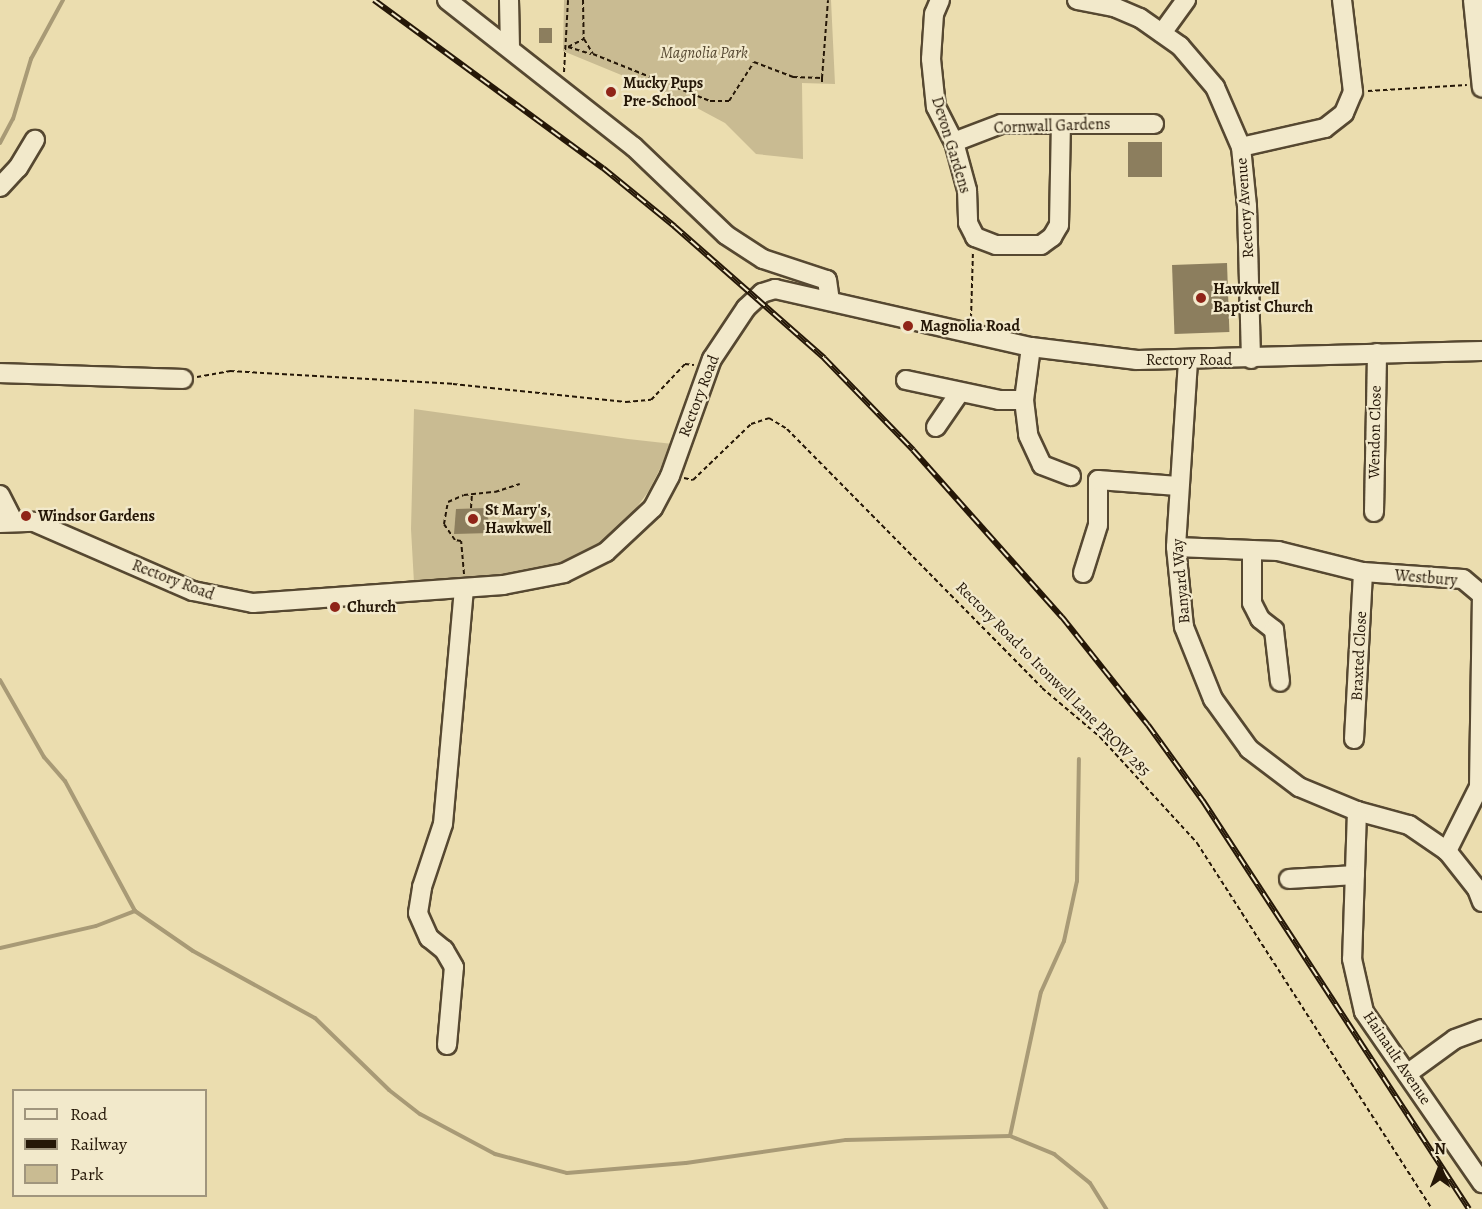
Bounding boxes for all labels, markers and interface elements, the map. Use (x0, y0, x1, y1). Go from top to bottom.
park label: Magnolia Park (660, 43, 748, 63)
place label: Mucky Pups Pre-School (623, 73, 703, 111)
marker: Mucky Pups Pre-School (604, 85, 618, 99)
street label: Devon Gardens (927, 94, 975, 196)
street label: Cornwall Gardens (993, 114, 1111, 138)
street label: Rectory Avenue (1232, 157, 1258, 259)
place label: Hawkwell Baptist Church (1213, 279, 1313, 317)
marker: Hawkwell Baptist Church (1194, 291, 1208, 305)
place label: Magnolia Road (920, 316, 1020, 336)
marker: Magnolia Road (901, 319, 915, 333)
street label: Rectory Road (1146, 350, 1232, 370)
street label: Rectory Road (675, 352, 723, 440)
street label: Wendon Close (1365, 385, 1385, 479)
place label: St Mary's, Hawkwell (485, 500, 552, 538)
place label: Windsor Gardens (38, 506, 155, 526)
marker: Windsor Gardens (19, 509, 33, 523)
marker: St Mary's, Hawkwell (466, 512, 480, 526)
street label: Banyard Way (1168, 538, 1194, 624)
street label: Rectory Road (129, 556, 217, 604)
street label: Westbury (1394, 566, 1458, 590)
street label: Rectory Road to Ironwell Lane PROW 285 (952, 578, 1154, 780)
place label: Church (347, 597, 396, 617)
marker: Church (328, 600, 342, 614)
street label: Braxted Close (1347, 611, 1371, 701)
street label: Hainault Avenue (1359, 1008, 1435, 1108)
legend (12, 1089, 207, 1197)
text: Road (70, 1102, 107, 1126)
text: Railway (70, 1132, 127, 1156)
north arrow (1410, 1137, 1470, 1197)
text: N (1434, 1138, 1446, 1160)
text: Park (70, 1162, 104, 1186)

